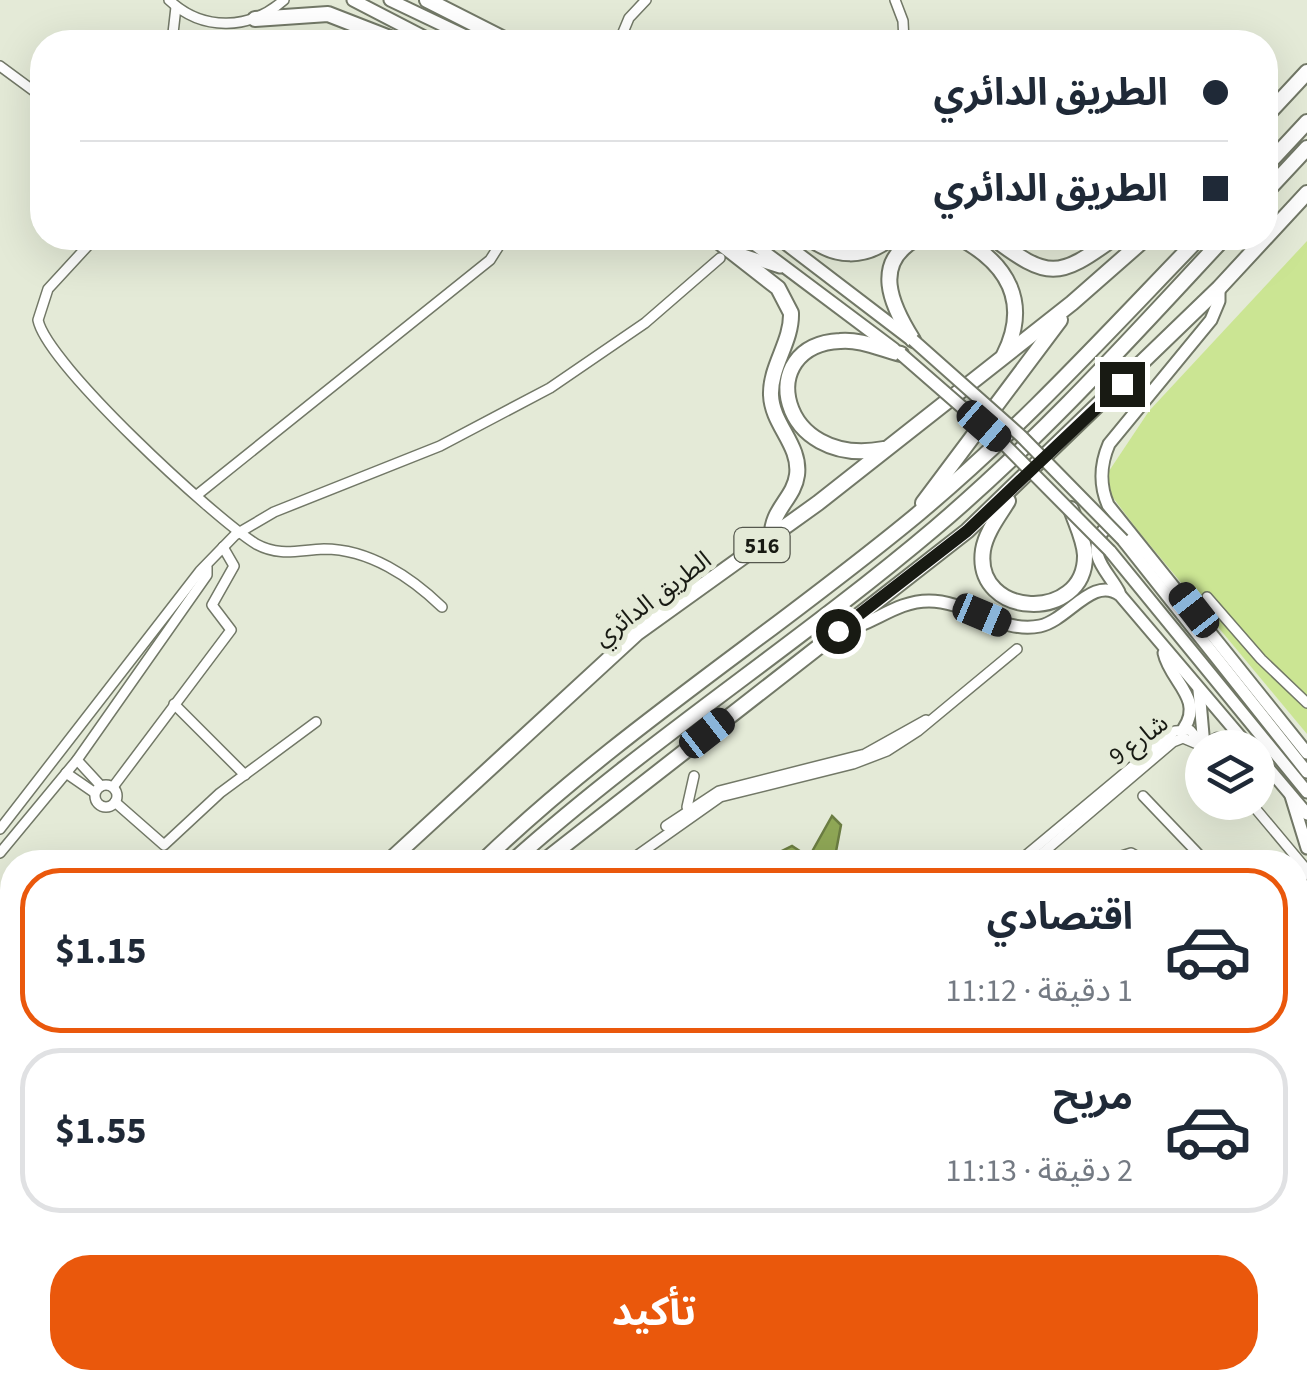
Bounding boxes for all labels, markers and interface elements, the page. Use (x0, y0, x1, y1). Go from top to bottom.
text: الطريق الدائري (934, 66, 1168, 120)
text: الطريق الدائري (934, 162, 1168, 216)
route end (1100, 362, 1145, 407)
car (952, 395, 1016, 457)
road number: 516 (734, 528, 790, 562)
street label: الطريق الدائري (586, 542, 720, 656)
car (1164, 577, 1224, 643)
car (949, 589, 1015, 641)
route start (816, 609, 861, 654)
car (674, 703, 740, 763)
street label: شارع 9 (1101, 706, 1176, 774)
map controls (1185, 730, 1275, 820)
button: layers (1185, 730, 1275, 820)
text: اقتصادي (987, 890, 1133, 944)
icon: car (1163, 906, 1253, 996)
text: $1.15 (55, 924, 147, 978)
text: 1 دقيقة · 11:12 (945, 968, 1133, 1014)
text: مريح (1053, 1070, 1133, 1124)
icon: car (1163, 1086, 1253, 1176)
text: $1.55 (55, 1104, 147, 1158)
text: 2 دقيقة · 11:13 (945, 1148, 1133, 1194)
button: تأكيد (50, 1255, 1258, 1370)

